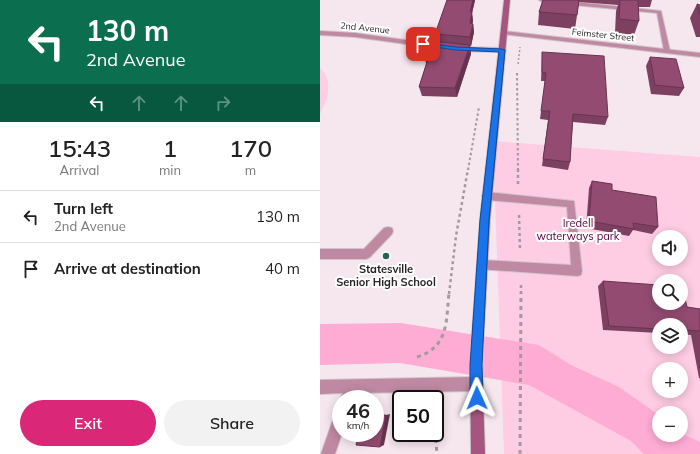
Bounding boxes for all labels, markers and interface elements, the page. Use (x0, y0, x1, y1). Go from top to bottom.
text: 130 m (86, 13, 169, 48)
icon: left (20, 16, 72, 68)
street label: 2nd Avenue (340, 19, 390, 36)
street label: Feimster Street (571, 26, 635, 43)
pin (406, 27, 440, 61)
icon: arrive (412, 33, 434, 55)
text: 2nd Avenue (86, 48, 186, 71)
icon: left (86, 92, 108, 114)
icon: ahead (128, 92, 150, 114)
icon: ahead (170, 92, 192, 114)
icon: right (212, 92, 234, 114)
text: 15:43 (48, 133, 111, 163)
text: 1 (163, 133, 177, 163)
text: 170 (229, 133, 272, 163)
text: Arrival (60, 162, 99, 178)
text: min (159, 162, 181, 178)
text: m (245, 162, 256, 178)
text: Turn left (54, 199, 113, 218)
icon: left (20, 206, 42, 228)
text: 130 m (256, 207, 300, 226)
park label: Iredell waterways park (536, 216, 620, 243)
text: 2nd Avenue (54, 218, 126, 234)
map controls (652, 230, 688, 442)
button: sound (652, 230, 688, 266)
marker: Statesville Senior High School (381, 251, 391, 261)
icon: arrive (20, 258, 42, 280)
text: Arrive at destination (54, 259, 201, 278)
text: 40 m (265, 259, 300, 278)
place label: Statesville Senior High School (336, 262, 436, 289)
button: search (652, 274, 688, 310)
button: layers (652, 318, 688, 354)
button: + (652, 362, 688, 398)
position arrow (456, 377, 498, 419)
speed limit sign: 50 (392, 390, 444, 442)
text: 46 (346, 398, 370, 423)
button: Exit (20, 400, 156, 446)
button: Share (164, 400, 300, 446)
button: − (652, 406, 688, 442)
text: km/h (347, 419, 369, 432)

